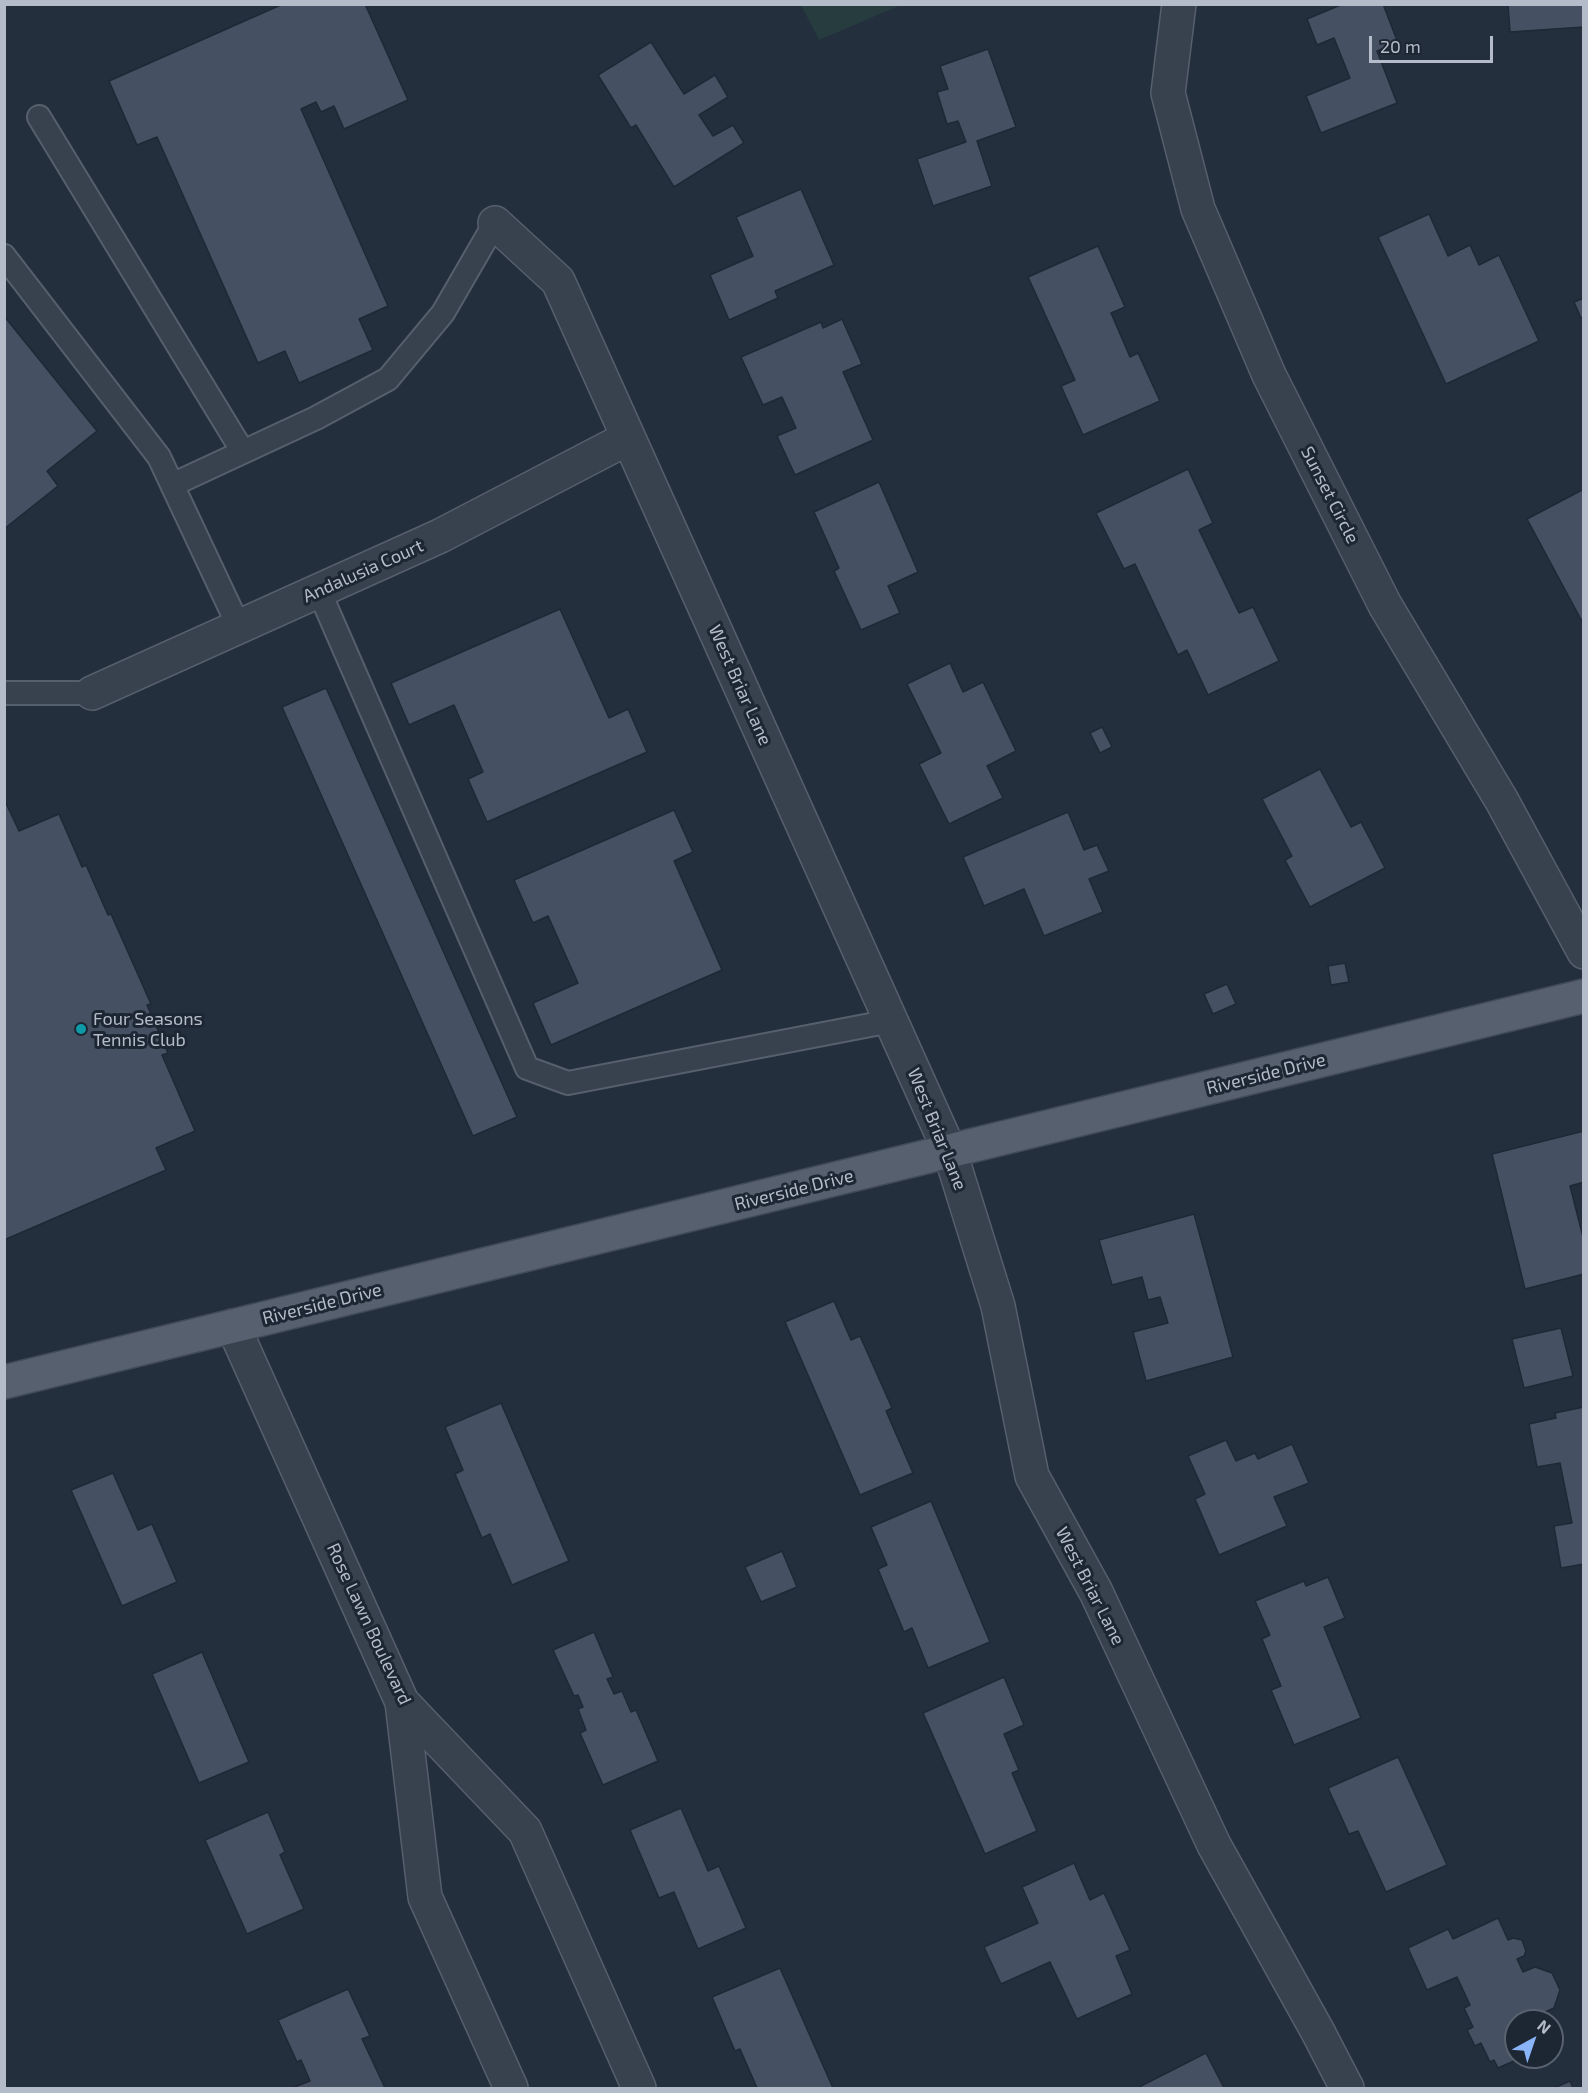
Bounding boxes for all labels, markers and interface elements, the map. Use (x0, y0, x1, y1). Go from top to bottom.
scale bar (1372, 24, 1496, 62)
text: 20 m (1380, 35, 1421, 57)
street label: Sunset Circle (1296, 443, 1364, 547)
street label: Andalusia Court (299, 535, 427, 607)
street label: West Briar Lane (704, 621, 776, 749)
place label: Four Seasons Tennis Club (93, 1008, 203, 1050)
marker: Four Seasons Tennis Club (74, 1022, 88, 1036)
street label: Riverside Drive (1204, 1049, 1328, 1099)
street label: West Briar Lane (903, 1065, 971, 1193)
street label: Riverside Drive (732, 1165, 856, 1215)
street label: Riverside Drive (260, 1279, 384, 1329)
street label: West Briar Lane (1051, 1523, 1129, 1649)
street label: Rose Lawn Boulevard (322, 1540, 416, 1708)
north arrow (1504, 2009, 1564, 2069)
text: N (1534, 2015, 1555, 2037)

